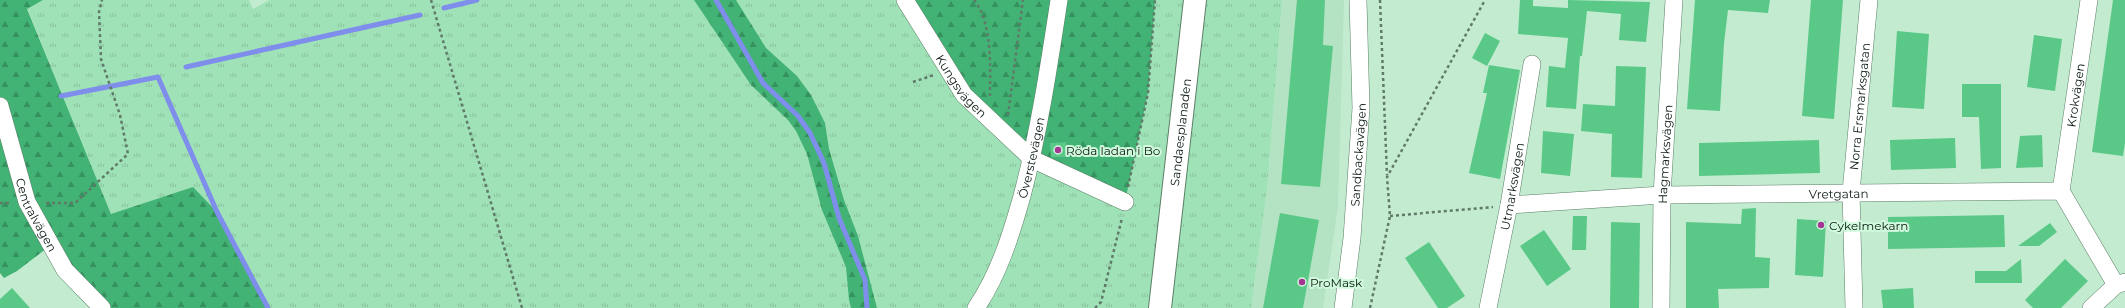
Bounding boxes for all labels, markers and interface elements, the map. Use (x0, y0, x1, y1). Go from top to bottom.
street label: Norra Ersmarksgatan (1846, 42, 1872, 171)
street label: Kungsvägen (933, 51, 990, 120)
street label: Krokvägen (2063, 62, 2087, 128)
street label: Sandaesplanaden (1166, 78, 1194, 187)
street label: Sandbackavägen (1347, 103, 1369, 207)
street label: Hagmarksvägen (1654, 104, 1675, 204)
street label: Överstevägen (1014, 116, 1047, 200)
street label: Utmarksvägen (1497, 141, 1527, 231)
place label: Röda ladan i Bo (1066, 143, 1160, 158)
marker: Röda ladan i Bo (1053, 145, 1063, 155)
street label: Centralvägen (13, 176, 61, 254)
street label: Vretgatan (1809, 185, 1869, 201)
place label: Cykelmekarn (1829, 218, 1908, 233)
marker: Cykelmekarn (1816, 220, 1826, 230)
place label: ProMask (1310, 275, 1363, 290)
marker: ProMask (1297, 277, 1307, 287)

